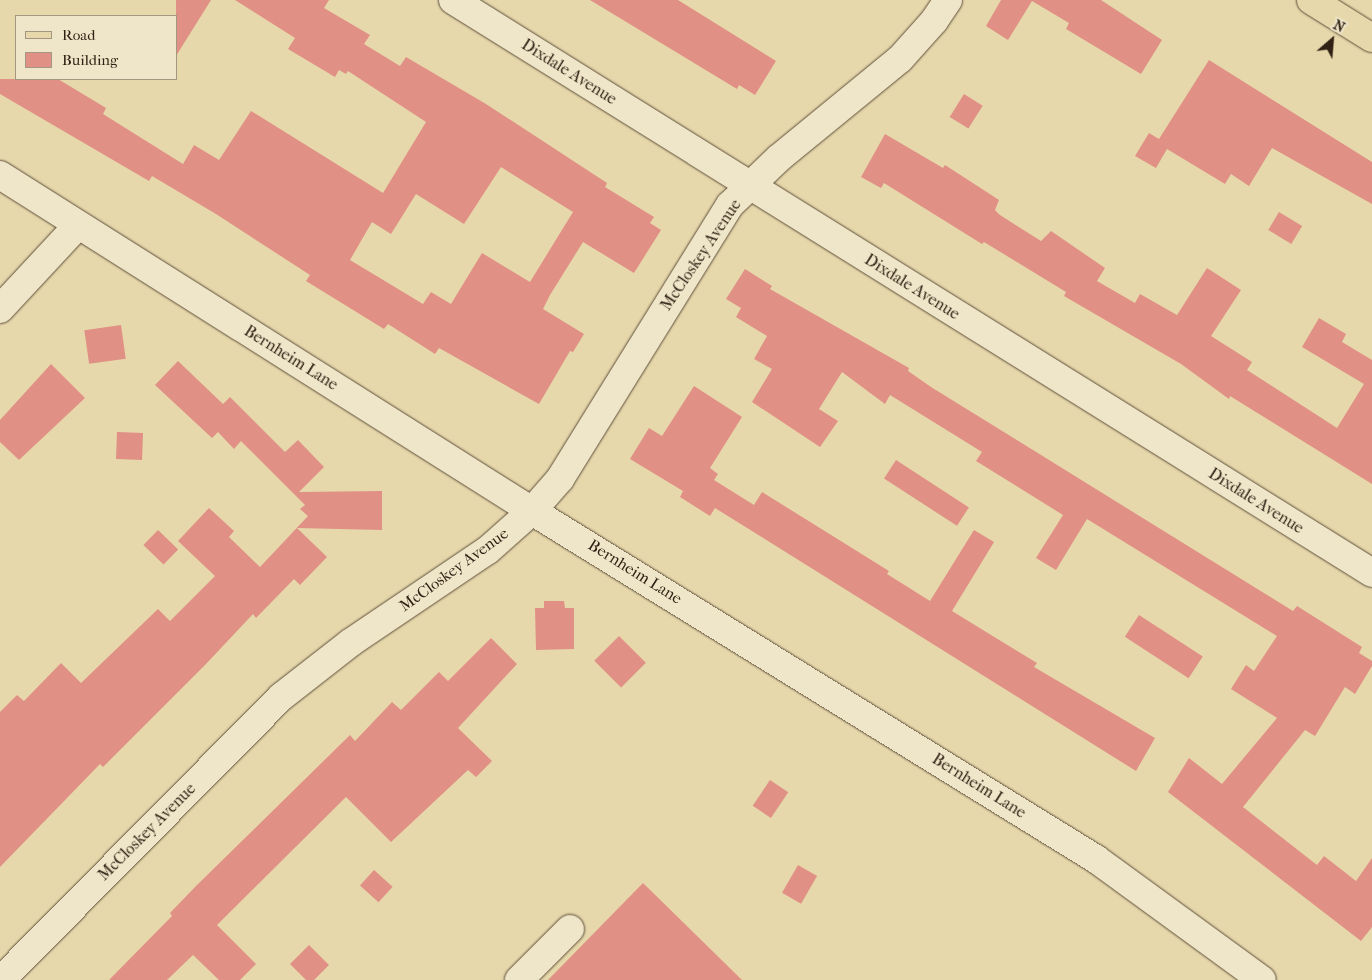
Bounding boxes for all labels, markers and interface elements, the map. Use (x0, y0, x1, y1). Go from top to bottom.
legend (15, 15, 178, 80)
north arrow (1307, 15, 1357, 65)
text: N (1330, 16, 1348, 36)
text: Road (62, 26, 95, 44)
street label: Dixdale Avenue (518, 35, 620, 109)
text: Building (62, 51, 118, 69)
street label: McCloskey Avenue (657, 196, 745, 314)
street label: Dixdale Avenue (861, 250, 963, 324)
street label: Bernheim Lane (241, 322, 341, 394)
street label: Dixdale Avenue (1205, 464, 1307, 538)
street label: McCloskey Avenue (396, 524, 512, 616)
street label: Bernheim Lane (585, 536, 685, 608)
street label: Bernheim Lane (929, 750, 1029, 822)
street label: McCloskey Avenue (94, 779, 200, 885)

